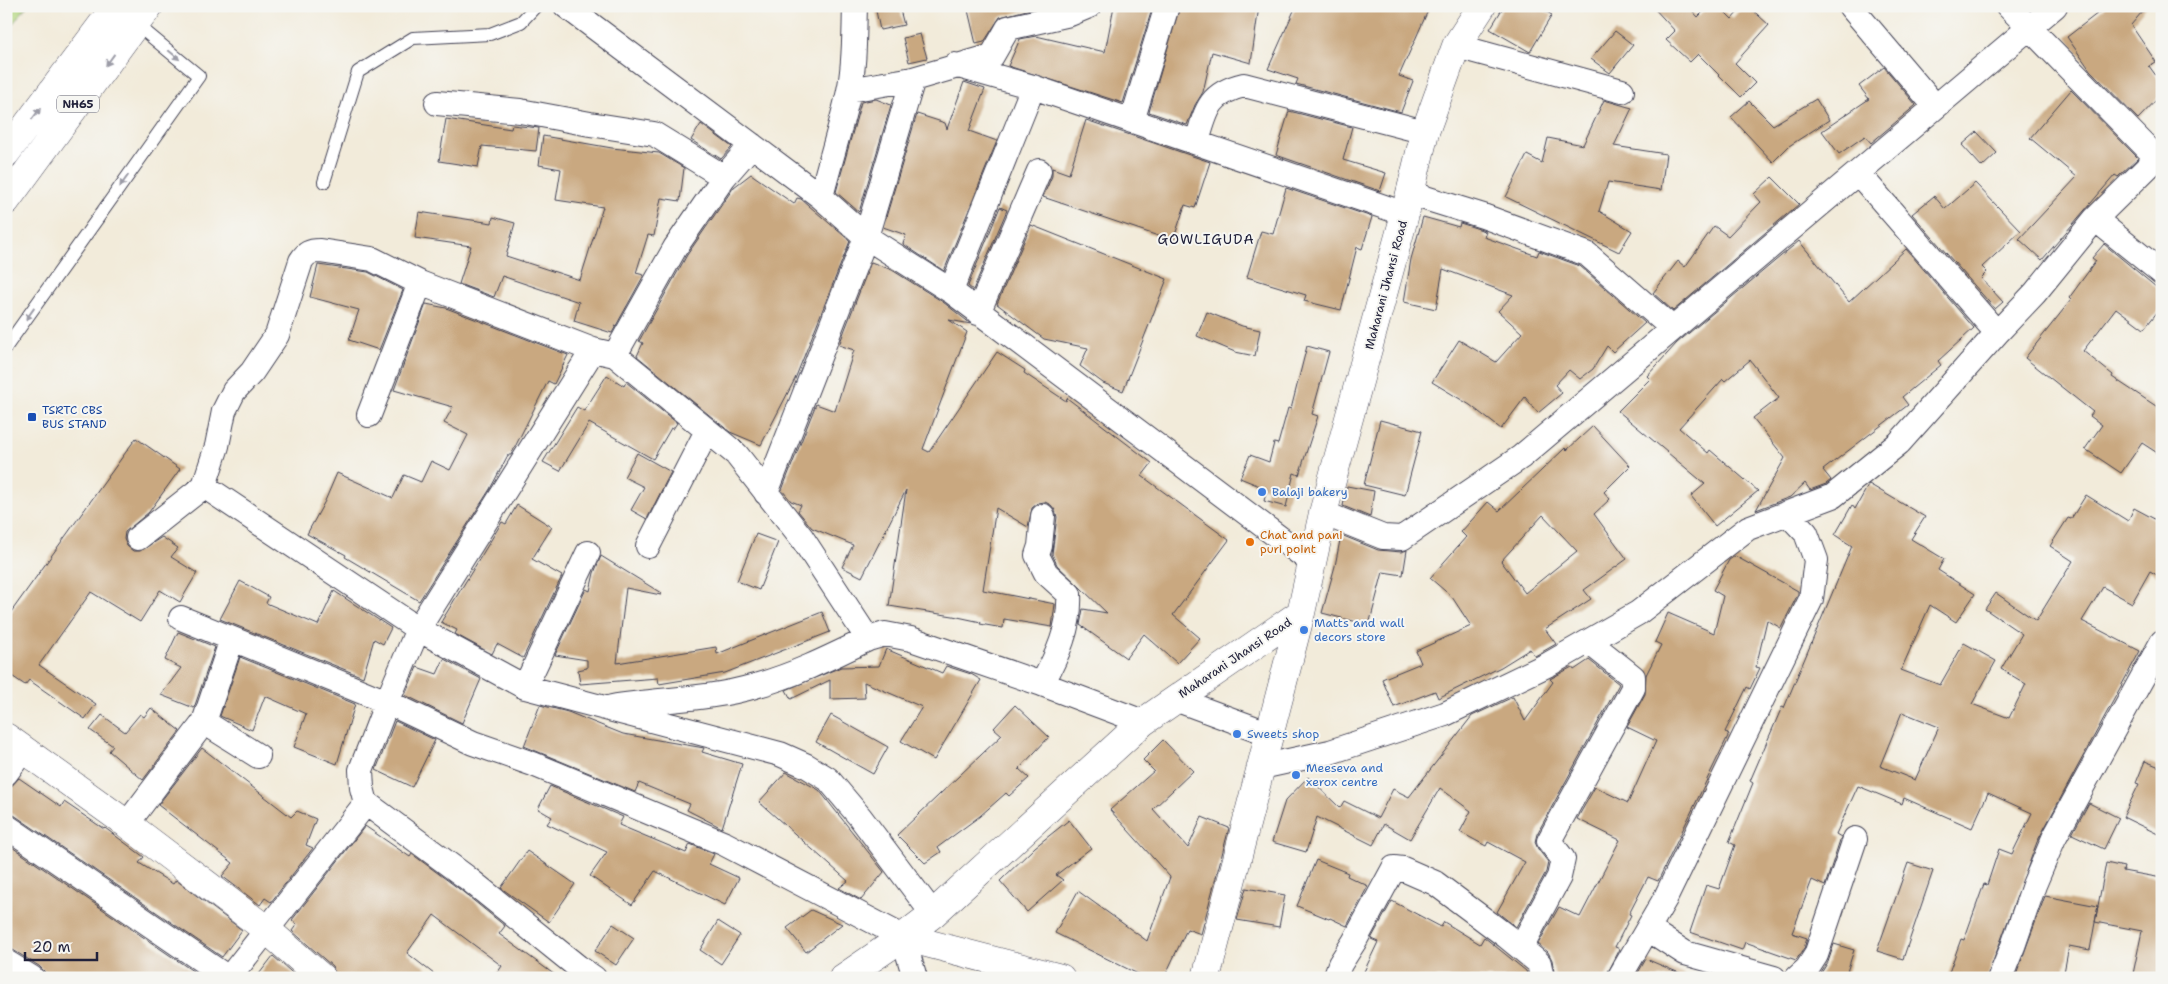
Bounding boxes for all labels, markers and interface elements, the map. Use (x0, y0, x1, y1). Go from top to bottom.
one-way arrow (167, 49, 180, 60)
one-way arrow (105, 53, 115, 67)
road number: NH65 (57, 96, 99, 112)
one-way arrow (30, 108, 41, 121)
one-way arrow (119, 175, 129, 188)
street label: Maharani Jhansi Road (1361, 218, 1411, 351)
district label: GOWLIGUDA (1157, 230, 1255, 248)
one-way arrow (25, 307, 35, 321)
place label: TSRTC CBS BUS STAND (42, 402, 107, 432)
marker: TSRTC CBS BUS STAND (26, 411, 38, 423)
place label: Balaji bakery (1272, 484, 1348, 500)
marker: Balaji bakery (1256, 486, 1268, 498)
place label: Chat and pani puri point (1260, 527, 1343, 557)
marker: Chat and pani puri point (1244, 536, 1256, 548)
street label: Maharani Jhansi Road (1175, 614, 1295, 702)
place label: Matts and wall decors store (1314, 615, 1405, 645)
marker: Matts and wall decors store (1298, 624, 1310, 636)
place label: Sweets shop (1247, 726, 1319, 742)
marker: Sweets shop (1231, 728, 1243, 740)
place label: Meeseva and xerox centre (1306, 760, 1384, 790)
marker: Meeseva and xerox centre (1290, 769, 1302, 781)
scale bar (25, 929, 98, 961)
text: 20 m (32, 937, 71, 957)

